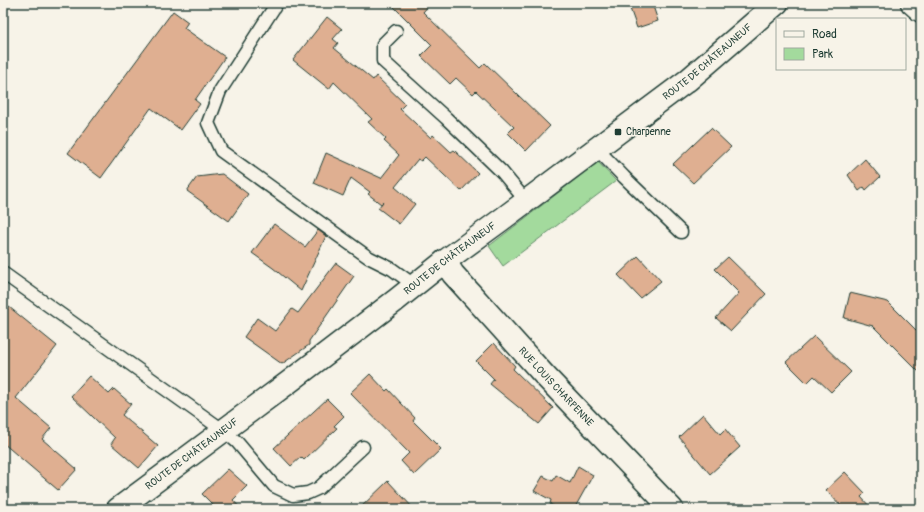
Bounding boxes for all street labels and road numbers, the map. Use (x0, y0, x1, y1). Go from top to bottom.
street label: ROUTE DE CHÂTEAUNEUF (661, 21, 755, 103)
street label: ROUTE DE CHÂTEAUNEUF (402, 220, 498, 297)
street label: RUE LOUIS CHARPENNE (516, 345, 596, 429)
street label: ROUTE DE CHÂTEAUNEUF (143, 416, 241, 492)

